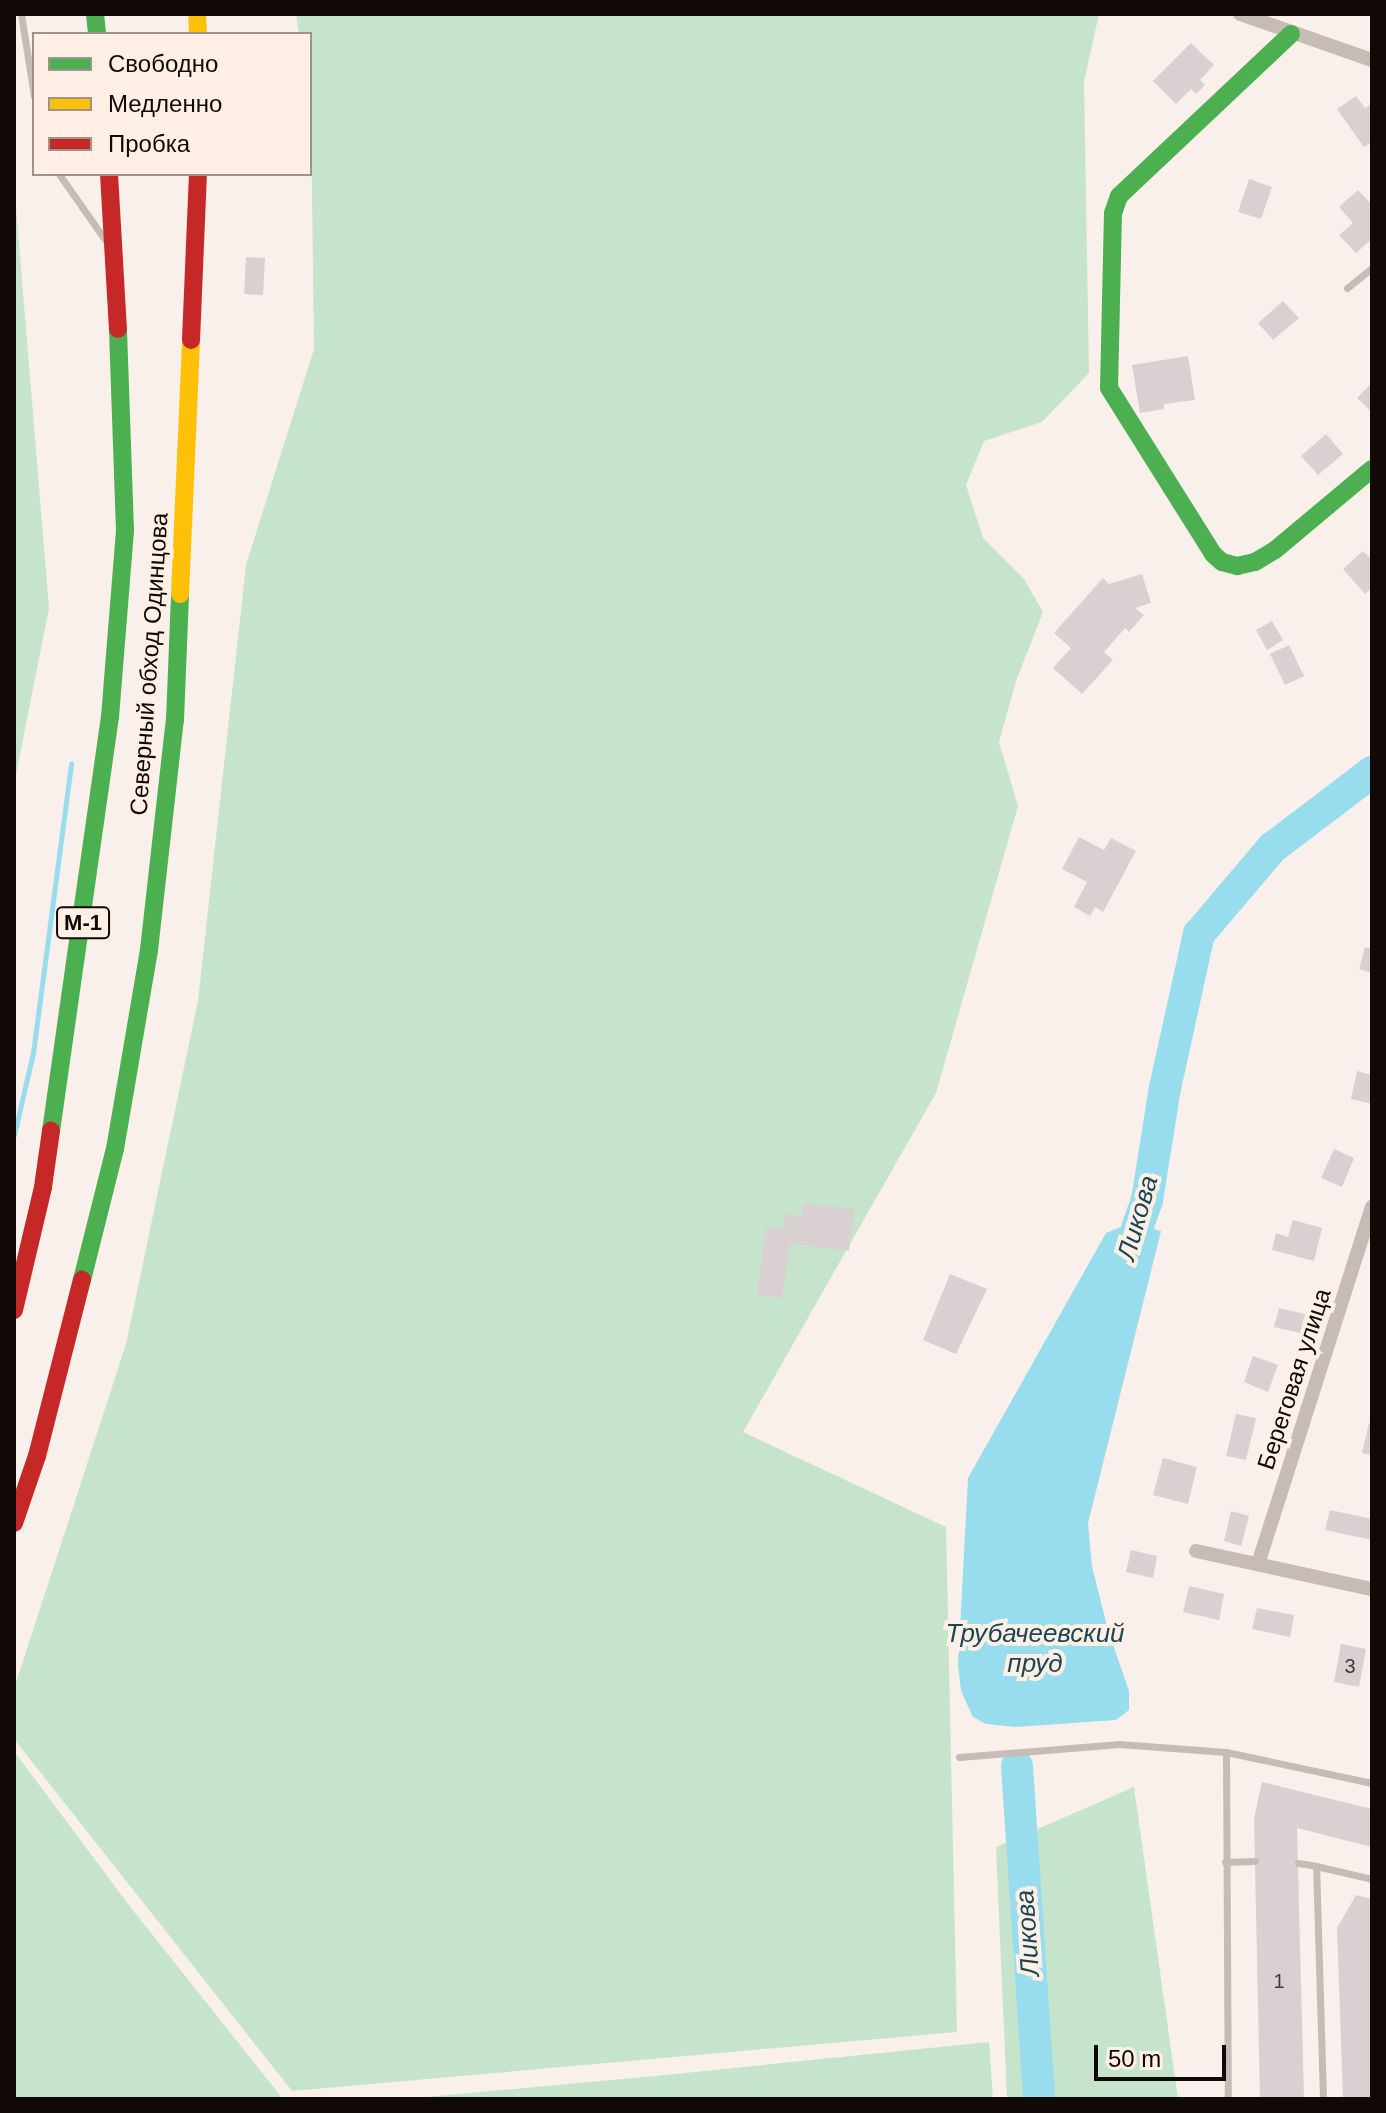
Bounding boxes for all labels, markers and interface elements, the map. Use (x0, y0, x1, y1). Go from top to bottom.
legend (32, 32, 312, 176)
text: Свободно (108, 50, 218, 77)
text: Медленно (108, 90, 222, 117)
text: Пробка (108, 130, 190, 157)
street label: Северный обход Одинцова (124, 512, 174, 816)
road number: М-1 (55, 905, 111, 941)
water label: Ликова (1111, 1172, 1165, 1264)
street label: Береговая улица (1251, 1285, 1337, 1473)
water label: Трубачеевский пруд (945, 1618, 1125, 1680)
house number: 3 (1344, 1654, 1356, 1678)
water label: Ликова (1009, 1889, 1047, 1977)
house number: 1 (1273, 1969, 1285, 1993)
scale bar (1098, 2029, 1230, 2079)
text: 50 m (1108, 2045, 1161, 2072)

